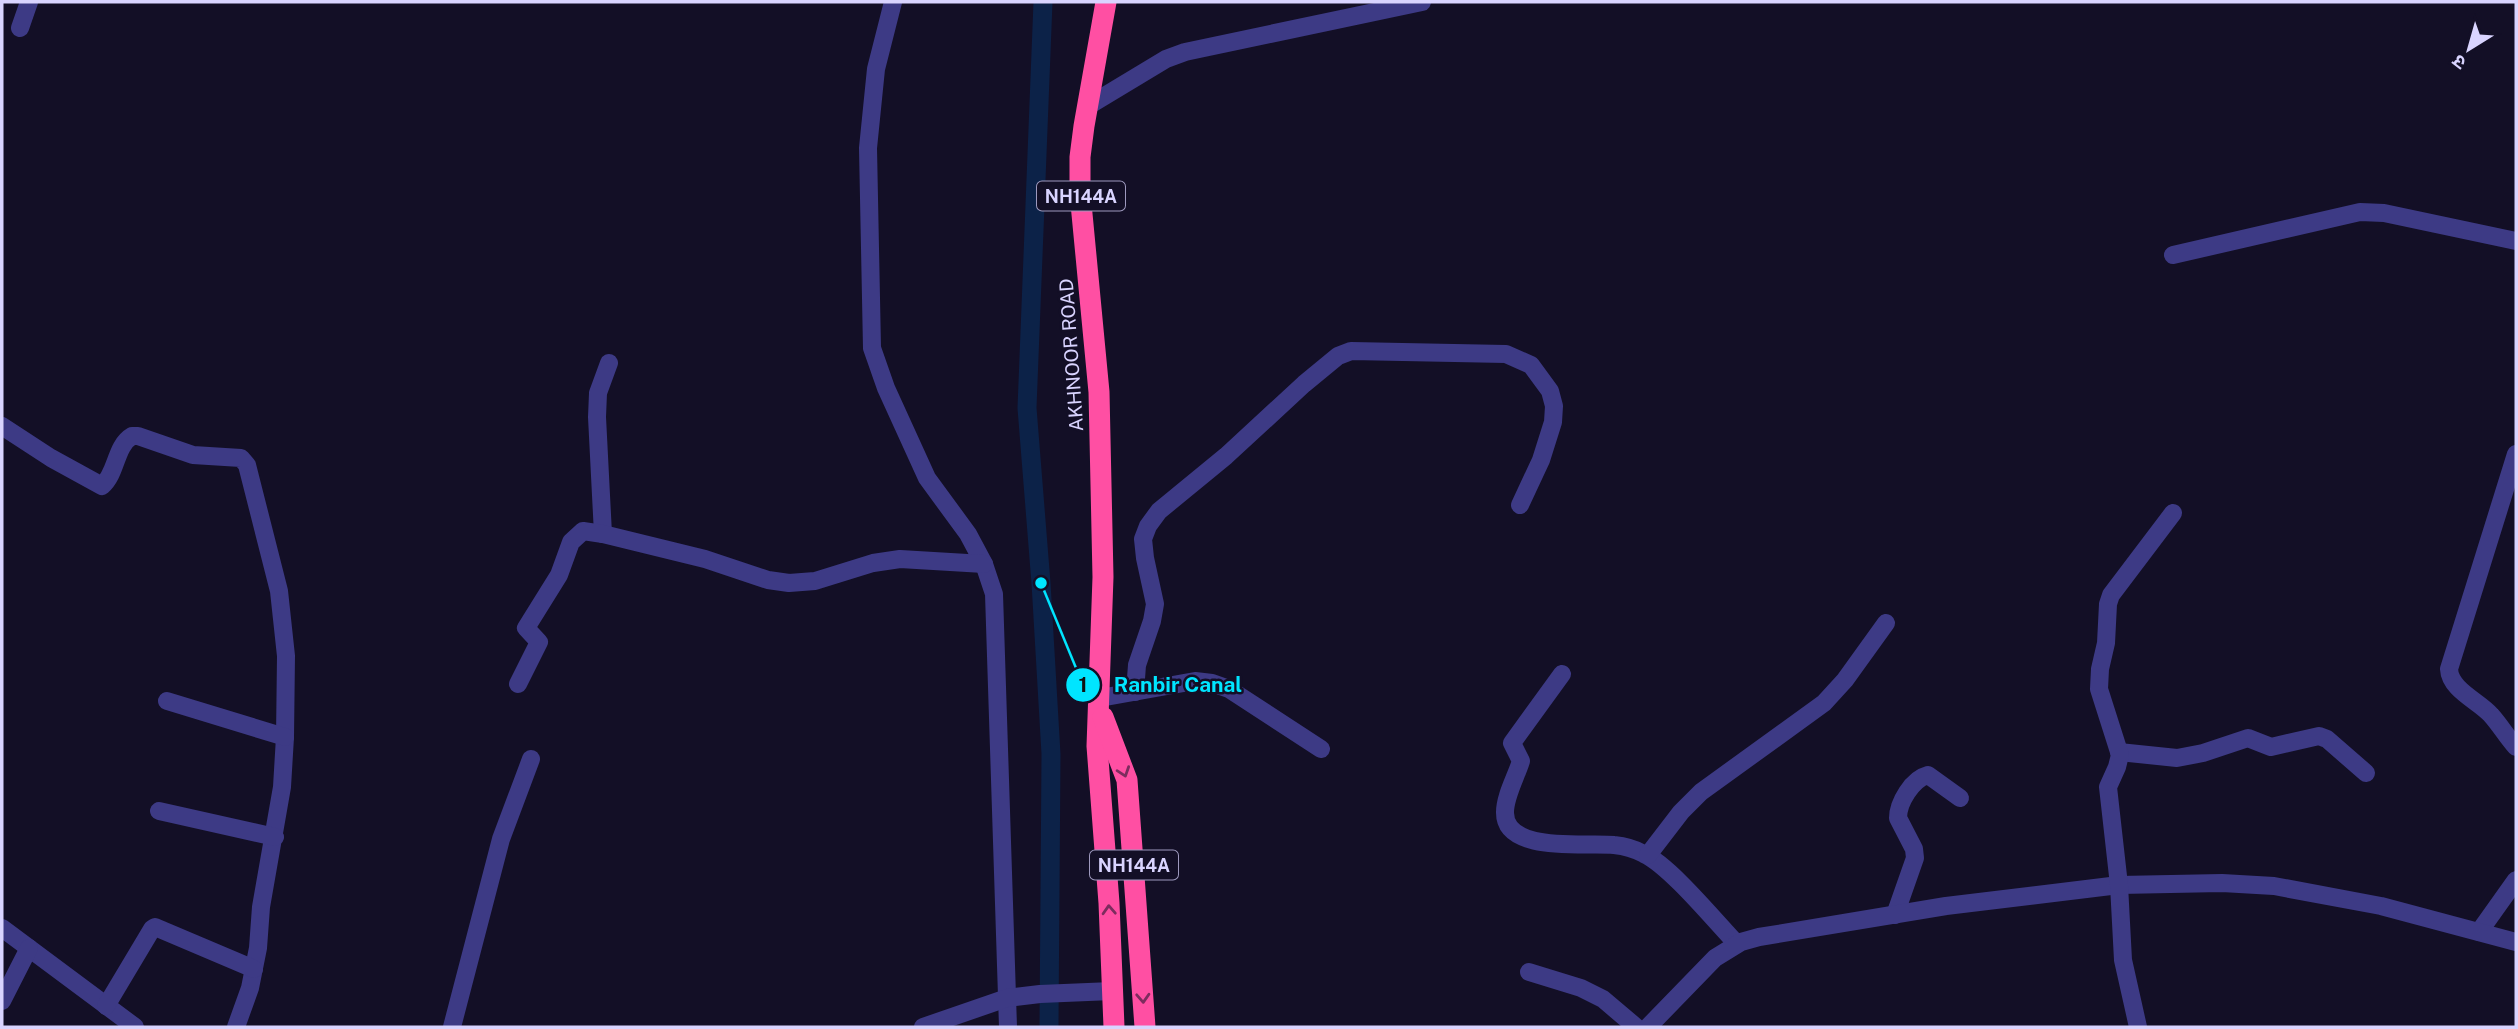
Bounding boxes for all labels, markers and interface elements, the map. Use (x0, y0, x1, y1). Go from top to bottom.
north arrow (2434, 14, 2504, 84)
text: उ (2447, 50, 2470, 75)
road number: NH144A (1037, 182, 1125, 210)
street label: AKHNOOR ROAD (1055, 278, 1087, 432)
callout: Ranbir Canal (1065, 664, 1257, 706)
text: 1 (1079, 672, 1088, 697)
text: Ranbir Canal (1114, 672, 1242, 697)
one-way arrow (1116, 765, 1130, 777)
road number: NH144A (1090, 850, 1178, 880)
one-way arrow (1102, 904, 1117, 915)
one-way arrow (1136, 993, 1151, 1004)

